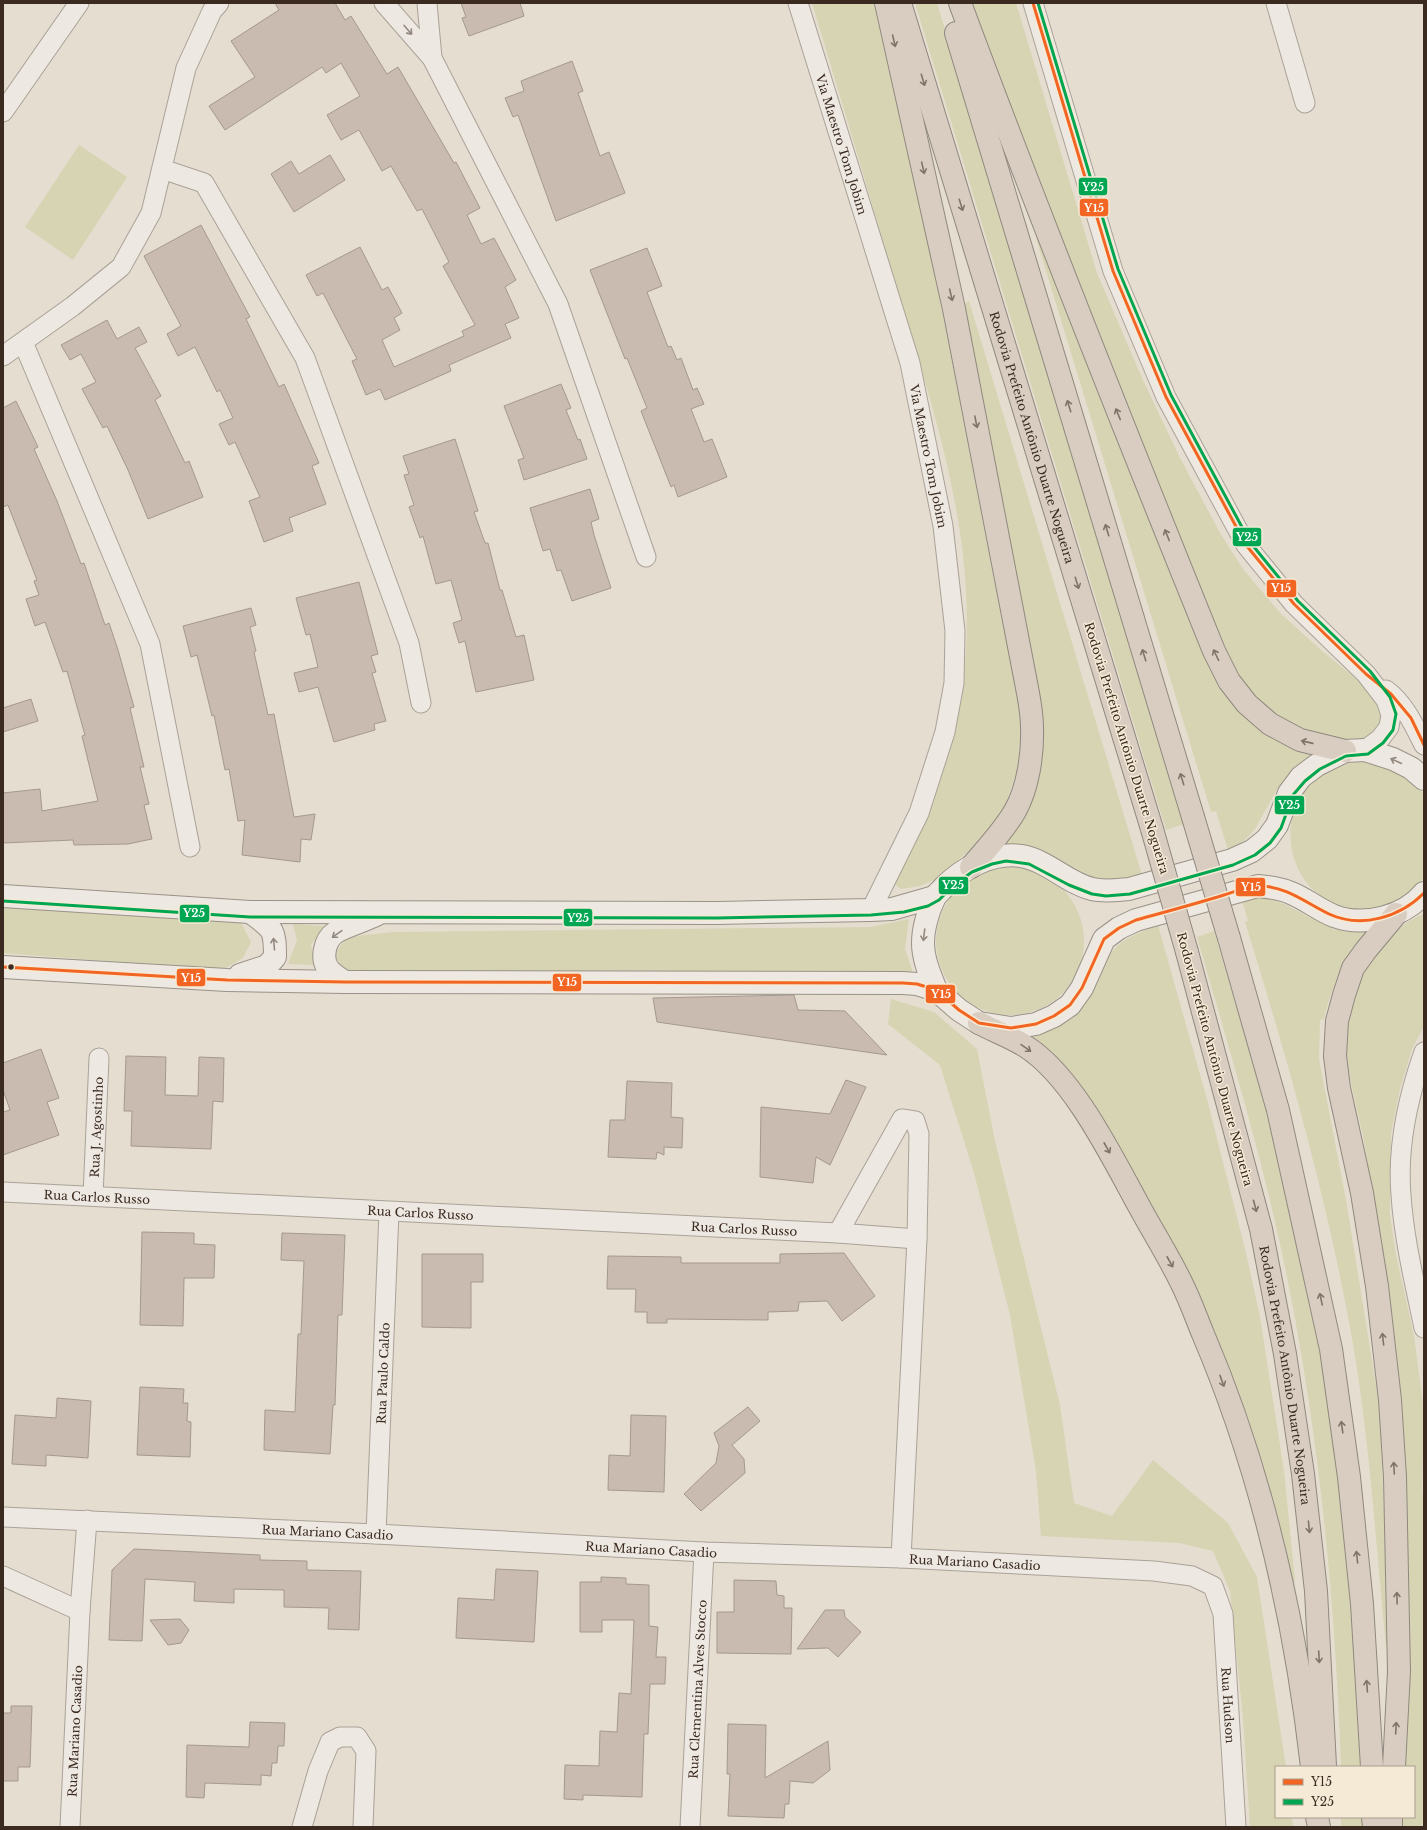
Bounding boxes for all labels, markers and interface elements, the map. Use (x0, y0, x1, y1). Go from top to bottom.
one-way arrow (403, 25, 412, 35)
one-way arrow (891, 34, 899, 47)
street label: Via Maestro Tom Jobim (813, 71, 871, 216)
one-way arrow (920, 74, 927, 87)
one-way arrow (919, 161, 927, 174)
line badge: Y25 (1078, 177, 1108, 196)
text: Y25 (1081, 180, 1104, 194)
one-way arrow (958, 198, 965, 211)
line badge: Y15 (1079, 198, 1109, 217)
text: Y15 (1083, 201, 1104, 215)
one-way arrow (947, 288, 955, 301)
street label: Rodovia Prefeito Antônio Duarte Nogueira (987, 309, 1078, 565)
street label: Via Maestro Tom Jobim (907, 382, 951, 529)
one-way arrow (1065, 400, 1072, 413)
one-way arrow (1114, 409, 1122, 421)
one-way arrow (972, 416, 980, 429)
one-way arrow (1103, 524, 1110, 537)
line badge: Y25 (1232, 527, 1262, 547)
one-way arrow (1163, 529, 1170, 541)
text: Y25 (1235, 530, 1258, 544)
one-way arrow (1074, 577, 1081, 590)
line badge: Y15 (1266, 579, 1297, 598)
text: Y15 (1270, 581, 1291, 595)
street label: Rodovia Prefeito Antônio Duarte Nogueira (1081, 620, 1173, 876)
one-way arrow (1140, 649, 1147, 662)
one-way arrow (1212, 649, 1219, 661)
one-way arrow (1301, 738, 1314, 745)
one-way arrow (1391, 757, 1403, 764)
one-way arrow (1178, 773, 1185, 786)
line badge: Y25 (1274, 795, 1305, 815)
text: Y25 (1277, 798, 1300, 812)
line badge: Y25 (938, 876, 969, 895)
line badge: Y15 (1235, 877, 1266, 897)
text: Y25 (941, 878, 964, 892)
text: Y15 (1240, 880, 1261, 894)
line badge: Y25 (179, 904, 210, 923)
text: Y25 (182, 906, 205, 920)
line badge: Y25 (563, 908, 593, 927)
text: Y25 (566, 911, 589, 925)
one-way arrow (920, 928, 928, 941)
one-way arrow (331, 930, 342, 938)
street label: Rodovia Prefeito Antônio Duarte Nogueira (1174, 930, 1256, 1188)
one-way arrow (271, 938, 278, 951)
unlabelled marker (6, 962, 16, 972)
line badge: Y15 (176, 968, 206, 987)
text: Y15 (180, 971, 201, 985)
line badge: Y15 (552, 973, 582, 992)
text: Y15 (556, 975, 577, 989)
line badge: Y15 (925, 984, 956, 1004)
text: Y15 (930, 987, 951, 1001)
one-way arrow (1020, 1044, 1031, 1052)
street label: Rua J. Agostinho (86, 1076, 106, 1178)
one-way arrow (1103, 1142, 1111, 1154)
street label: Rua Carlos Russo (43, 1187, 151, 1207)
one-way arrow (1251, 1199, 1259, 1212)
street label: Rua Carlos Russo (367, 1202, 474, 1223)
street label: Rua Carlos Russo (691, 1218, 798, 1238)
street label: Rodovia Prefeito Antônio Duarte Nogueira (1257, 1244, 1314, 1506)
one-way arrow (1167, 1256, 1174, 1268)
one-way arrow (1316, 1293, 1324, 1306)
street label: Rua Paulo Caldo (373, 1322, 392, 1424)
one-way arrow (1379, 1333, 1387, 1346)
one-way arrow (1219, 1374, 1227, 1386)
one-way arrow (1338, 1421, 1346, 1434)
one-way arrow (1390, 1462, 1398, 1475)
one-way arrow (1305, 1520, 1313, 1533)
street label: Rua Mariano Casadio (261, 1521, 394, 1542)
street label: Rua Mariano Casadio (585, 1538, 717, 1560)
street label: Rua Mariano Casadio (909, 1551, 1041, 1573)
one-way arrow (1354, 1551, 1361, 1564)
one-way arrow (1393, 1592, 1401, 1605)
street label: Rua Clementina Alves Stocco (685, 1599, 709, 1779)
one-way arrow (1316, 1650, 1323, 1663)
street label: Rua Mariano Casadio (64, 1665, 85, 1797)
street label: Rua Hudson (1219, 1667, 1238, 1744)
one-way arrow (1364, 1680, 1371, 1693)
one-way arrow (1392, 1722, 1399, 1735)
legend (1275, 1766, 1415, 1818)
text: Y15 (1310, 1774, 1332, 1789)
text: Y25 (1310, 1794, 1334, 1809)

